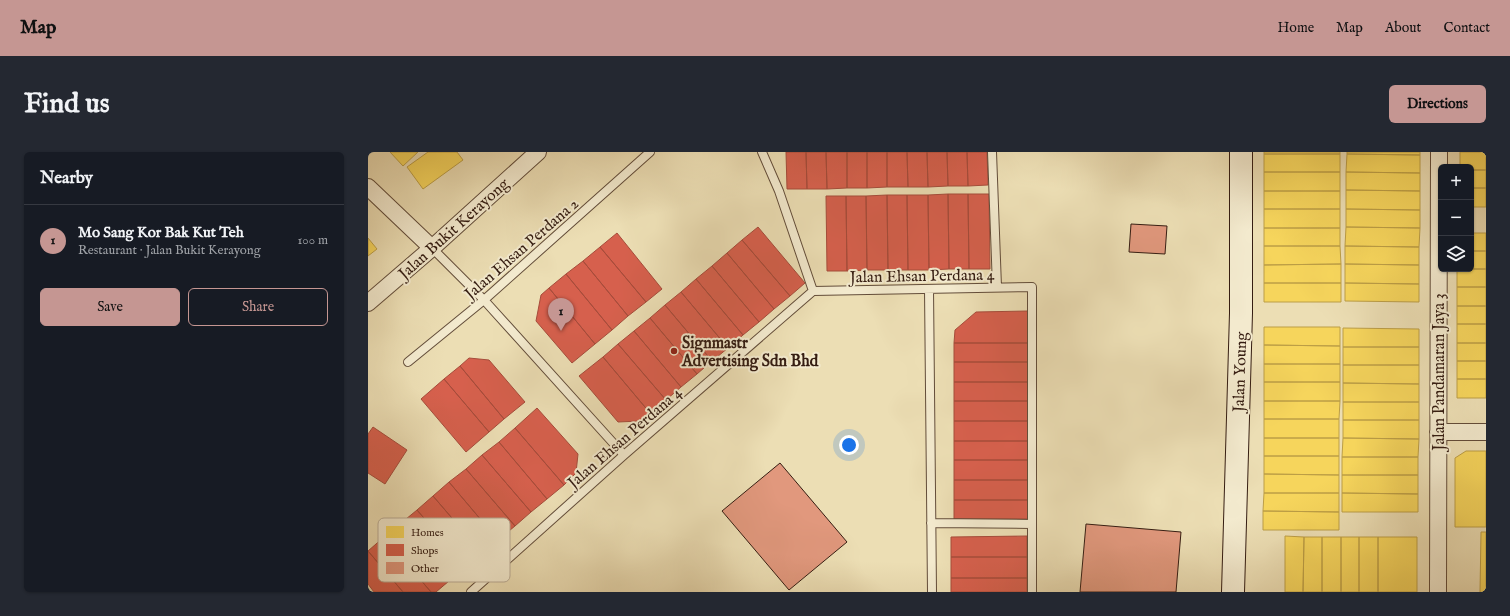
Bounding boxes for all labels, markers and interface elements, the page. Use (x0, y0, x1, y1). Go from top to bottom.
text: Map (20, 16, 56, 40)
text: Home (1278, 19, 1314, 37)
text: Map (1336, 19, 1363, 37)
text: About (1385, 19, 1421, 37)
text: Contact (1443, 19, 1490, 37)
button: Directions (1389, 85, 1486, 123)
text: Find us (24, 87, 110, 122)
map controls (1438, 164, 1474, 272)
button: + (1438, 164, 1474, 200)
text: Nearby (40, 168, 93, 189)
street label: Jalan Bukit Kerayong (393, 174, 514, 286)
street label: Jalan Ehsan Perdana 2 (460, 195, 583, 306)
button: − (1438, 200, 1474, 236)
text: Mo Sang Kor Bak Kut Teh (78, 223, 244, 242)
text: 1 (51, 232, 55, 249)
text: 100 m (298, 232, 328, 249)
button: layers (1438, 236, 1474, 272)
text: Restaurant · Jalan Bukit Kerayong (78, 242, 261, 259)
street label: Jalan Ehsan Perdana 4 (847, 266, 995, 288)
button: Save (40, 288, 180, 326)
button: Share (188, 288, 328, 326)
street label: Jalan Pandamaran Jaya 3 (1430, 293, 1450, 453)
pin: 1 (548, 298, 574, 331)
street label: Jalan Young (1230, 331, 1252, 415)
place label: Signmastr Advertising Sdn Bhd (681, 334, 819, 372)
marker: Signmastr Advertising Sdn Bhd (669, 346, 679, 356)
street label: Jalan Ehsan Perdana 4 (563, 383, 687, 495)
your location (839, 435, 859, 455)
legend (378, 518, 510, 582)
text: Homes (411, 526, 444, 540)
text: Shops (411, 544, 438, 558)
text: Other (411, 562, 439, 576)

